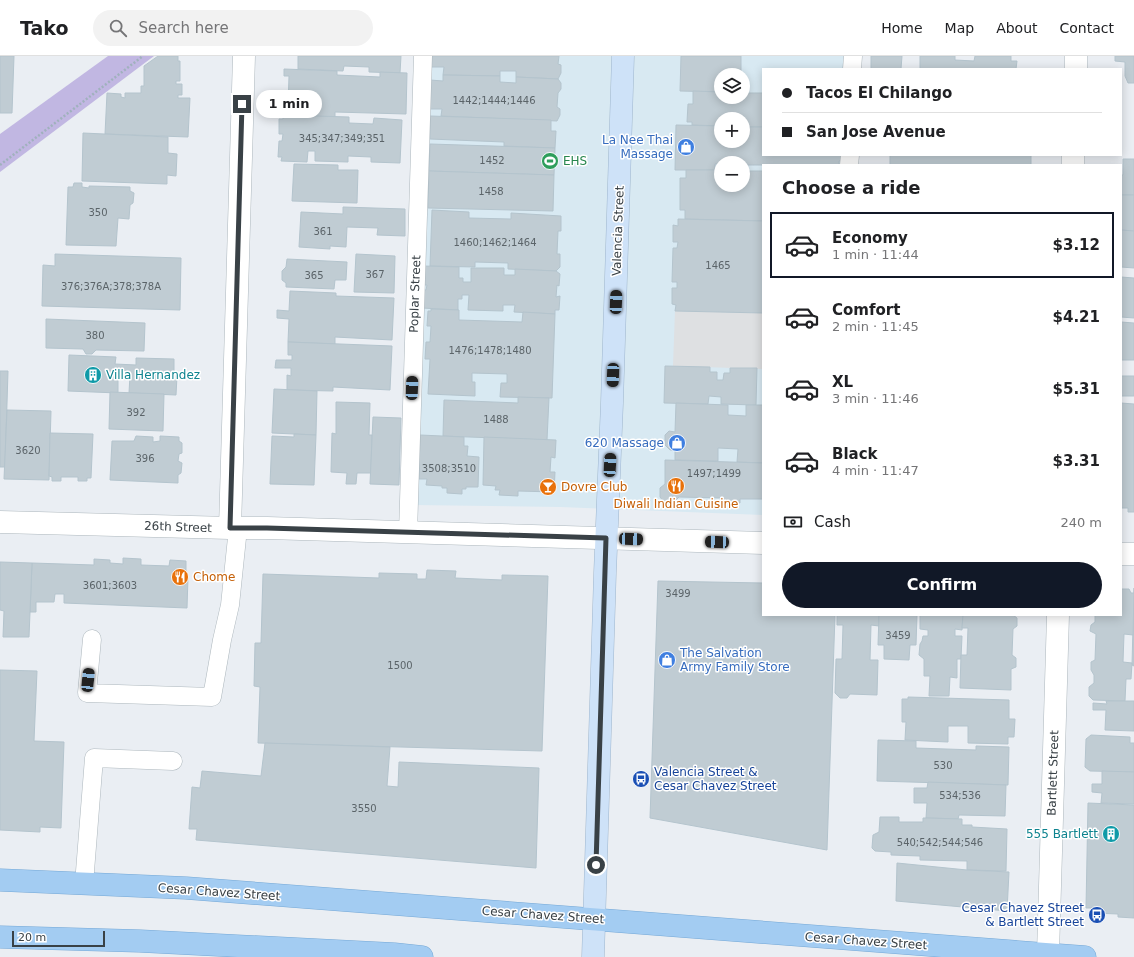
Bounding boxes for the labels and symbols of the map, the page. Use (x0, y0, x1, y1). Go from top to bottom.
callout: 1 min (256, 90, 322, 118)
route end (233, 95, 251, 113)
house number: 1442;1444;1446 (452, 95, 536, 106)
house number: 345;347;349;351 (299, 133, 385, 144)
place label: La Nee Thai Massage (602, 133, 673, 161)
shop icon: La Nee Thai Massage (676, 137, 696, 157)
sports icon: EHS (540, 151, 560, 171)
place label: EHS (563, 154, 587, 168)
house number: 1452 (479, 155, 505, 166)
street label: Valencia Street (609, 185, 627, 276)
house number: 1458 (478, 186, 504, 197)
house number: 350 (88, 207, 108, 218)
house number: 361 (313, 226, 333, 237)
house number: 1460;1462;1464 (453, 237, 537, 248)
street label: Poplar Street (407, 255, 423, 333)
house number: 1465 (705, 260, 731, 271)
house number: 367 (365, 269, 385, 280)
house number: 365 (304, 270, 324, 281)
house number: 376;376A;378;378A (61, 281, 161, 292)
car (610, 290, 622, 314)
house number: 380 (85, 330, 105, 341)
house number: 1476;1478;1480 (448, 345, 532, 356)
car (607, 363, 619, 387)
building icon: Villa Hernandez (83, 365, 103, 385)
place label: Villa Hernandez (106, 368, 200, 382)
car (406, 376, 418, 400)
house number: 392 (126, 407, 146, 418)
house number: 1488 (483, 414, 509, 425)
shop icon: 620 Massage (667, 433, 687, 453)
place label: 620 Massage (585, 436, 664, 450)
house number: 3620 (15, 445, 41, 456)
house number: 396 (135, 453, 155, 464)
car (603, 453, 617, 477)
house number: 3508;3510 (422, 463, 476, 474)
house number: 1497;1499 (687, 468, 741, 479)
restaurant icon: Diwali Indian Cuisine (666, 476, 686, 496)
bar icon: Dovre Club (538, 477, 558, 497)
place label: Dovre Club (561, 480, 628, 494)
place label: Diwali Indian Cuisine (614, 497, 739, 511)
street label: 26th Street (144, 519, 212, 535)
car (619, 533, 643, 545)
car (705, 536, 729, 548)
restaurant icon: Chome (170, 567, 190, 587)
place label: Chome (193, 570, 235, 584)
house number: 3601;3603 (83, 580, 137, 591)
house number: 3499 (665, 588, 691, 599)
house number: 3459 (885, 630, 911, 641)
place label: The Salvation Army Family Store (679, 646, 790, 674)
shop icon: The Salvation Army Family Store (657, 650, 677, 670)
house number: 1500 (387, 660, 413, 671)
car (81, 667, 95, 693)
street label: Bartlett Street (1045, 730, 1062, 816)
house number: 530 (933, 760, 953, 771)
place label: Valencia Street & Cesar Chavez Street (654, 765, 777, 793)
bus stop icon: Valencia Street & Cesar Chavez Street (631, 769, 651, 789)
house number: 534;536 (939, 790, 981, 801)
house number: 3550 (351, 803, 377, 814)
building icon: 555 Bartlett (1101, 824, 1121, 844)
place label: 555 Bartlett (1026, 827, 1098, 841)
house number: 540;542;544;546 (897, 837, 983, 848)
route start (587, 856, 605, 874)
street label: Cesar Chavez Street (157, 881, 281, 903)
place label: Cesar Chavez Street & Bartlett Street (961, 901, 1084, 929)
street label: Cesar Chavez Street (481, 904, 605, 926)
bus stop icon: Cesar Chavez Street & Bartlett Street (1087, 905, 1107, 925)
scale bar (12, 929, 105, 948)
street label: Cesar Chavez Street (804, 930, 928, 952)

